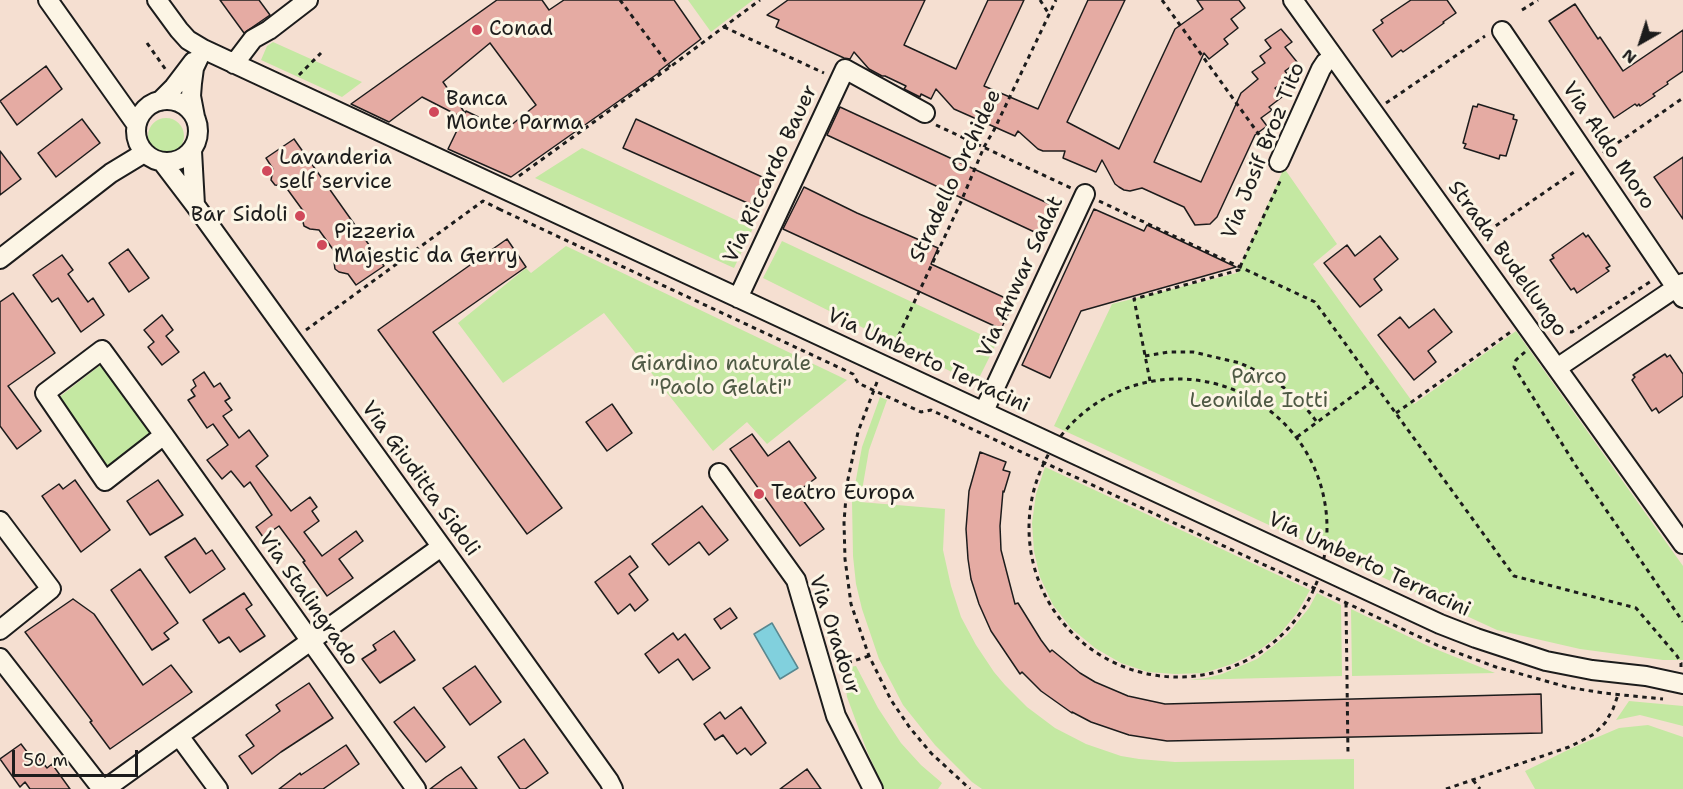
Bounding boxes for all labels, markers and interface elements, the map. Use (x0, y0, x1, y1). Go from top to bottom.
north arrow (1611, 12, 1671, 72)
place label: Conad (489, 17, 553, 43)
marker: Conad (470, 23, 484, 37)
text: N (1618, 44, 1641, 69)
street label: Via Josif Broz Tito (1217, 59, 1311, 243)
street label: Via Aldo Moro (1556, 78, 1660, 214)
street label: Via Riccardo Bauer (719, 81, 823, 267)
street label: Stradello Orchidee (905, 85, 1007, 267)
place label: Banca Monte Parma (446, 87, 583, 137)
marker: Banca Monte Parma (427, 105, 441, 119)
place label: Lavanderia self service (279, 146, 392, 196)
marker: Lavanderia self service (260, 164, 274, 178)
street label: Strada Budellungo (1442, 176, 1572, 342)
street label: Via Anwar Sadat (973, 192, 1069, 362)
place label: Bar Sidoli (191, 203, 288, 229)
marker: Bar Sidoli (293, 209, 307, 223)
place label: Pizzeria Majestic da Gerry (334, 220, 518, 270)
marker: Pizzeria Majestic da Gerry (315, 238, 329, 252)
street label: Via Umberto Terracini (823, 303, 1033, 419)
park label: Giardino naturale "Paolo Gelati" (631, 352, 811, 402)
park label: Parco Leonilde Iotti (1190, 365, 1328, 415)
street label: Via Giuditta Sidoli (355, 397, 485, 561)
place label: Teatro Europa (771, 481, 914, 507)
marker: Teatro Europa (752, 487, 766, 501)
street label: Via Umberto Terracini (1264, 507, 1474, 623)
street label: Via Stalingrado (253, 527, 363, 671)
street label: Via Oradour (803, 572, 865, 698)
scale bar (15, 738, 141, 776)
text: 50 m (23, 748, 68, 772)

